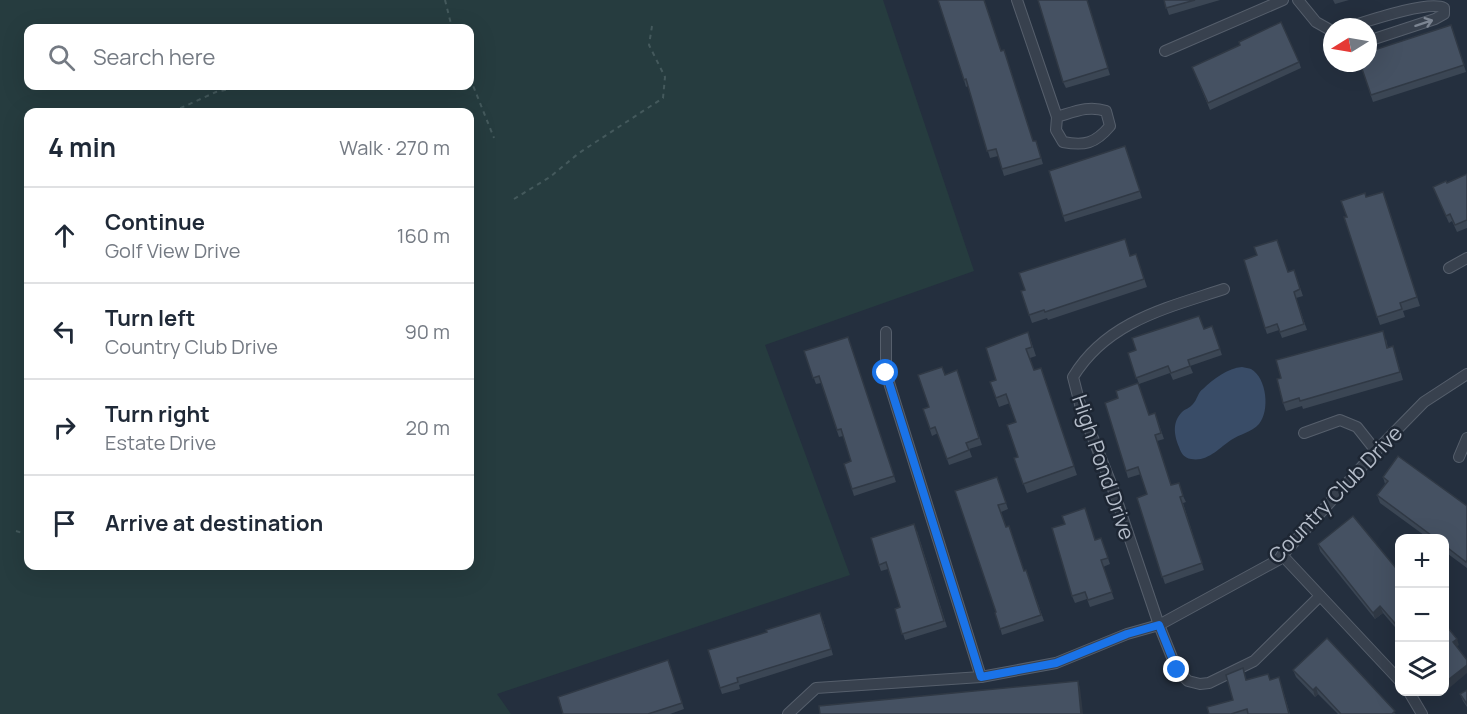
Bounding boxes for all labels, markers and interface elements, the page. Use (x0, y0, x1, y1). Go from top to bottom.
one-way arrow (1414, 17, 1433, 28)
north arrow (1323, 18, 1377, 72)
search box (24, 24, 474, 90)
icon: search (45, 41, 78, 74)
text: Search here (93, 42, 215, 72)
text: 4 min (48, 129, 116, 165)
text: Walk · 270 m (339, 134, 450, 161)
text: Continue (105, 207, 205, 237)
icon: ahead (48, 219, 81, 252)
text: 160 m (397, 222, 450, 249)
text: Golf View Drive (105, 237, 240, 264)
text: Turn left (105, 303, 195, 333)
icon: left (48, 315, 81, 348)
text: 90 m (404, 318, 450, 345)
text: Country Club Drive (105, 333, 278, 360)
route start (872, 359, 898, 385)
street label: High Pond Drive (1066, 391, 1142, 543)
text: Turn right (105, 399, 210, 429)
icon: right (48, 411, 81, 444)
text: 20 m (405, 414, 450, 441)
street label: Country Club Drive (1262, 419, 1408, 569)
text: Estate Drive (105, 429, 216, 456)
icon: arrive (48, 507, 81, 540)
text: Arrive at destination (105, 508, 323, 538)
map controls (1395, 534, 1449, 696)
button: + (1395, 534, 1449, 588)
button: − (1395, 588, 1449, 642)
button: layers (1395, 642, 1449, 696)
route end (1163, 656, 1189, 682)

